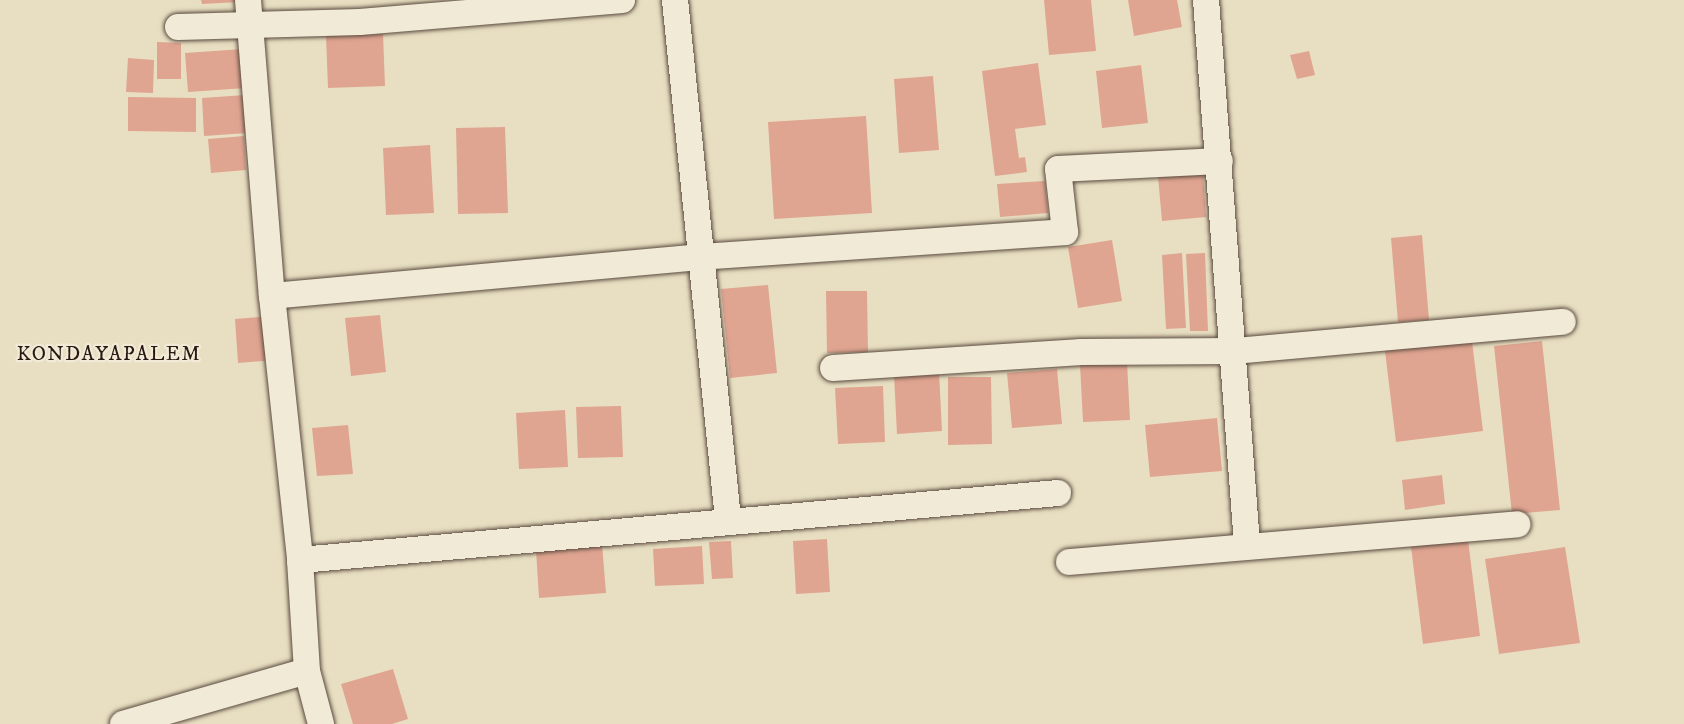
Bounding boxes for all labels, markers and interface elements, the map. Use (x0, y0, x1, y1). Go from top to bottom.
district label: KONDAYAPALEM (17, 342, 201, 366)

